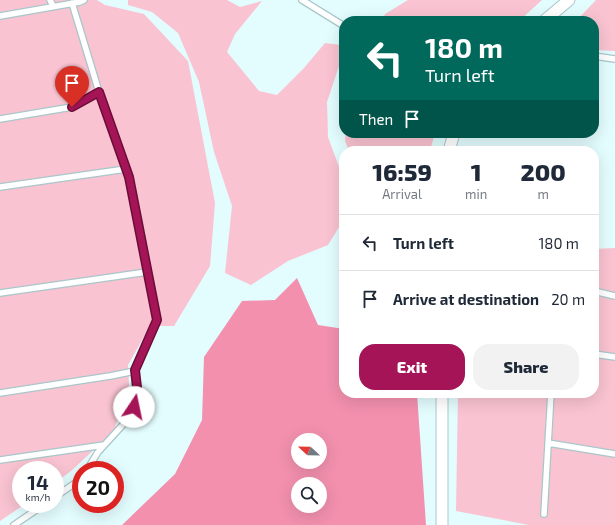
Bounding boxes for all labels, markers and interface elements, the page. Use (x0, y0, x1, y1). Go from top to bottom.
text: 180 m (425, 30, 503, 64)
icon: left (359, 32, 411, 84)
text: Turn left (425, 64, 495, 86)
pin (55, 66, 89, 107)
icon: arrive (61, 72, 83, 94)
icon: arrive (401, 108, 423, 130)
text: Then (359, 110, 393, 128)
text: 16:59 (372, 157, 432, 186)
text: 1 (471, 157, 482, 186)
text: 200 (521, 157, 566, 186)
text: Arrival (382, 186, 422, 202)
text: min (465, 186, 487, 202)
text: m (537, 186, 549, 202)
icon: left (359, 232, 381, 254)
text: Turn left (393, 234, 454, 252)
text: 180 m (538, 234, 579, 252)
icon: arrive (359, 288, 381, 310)
text: Arrive at destination (393, 290, 539, 308)
text: 20 m (551, 290, 585, 308)
button: Exit (359, 344, 465, 390)
button: Share (473, 344, 579, 390)
position arrow (113, 386, 155, 428)
north arrow (291, 433, 327, 469)
map controls (291, 433, 327, 513)
speed limit sign: 20 (72, 461, 124, 513)
text: 14 (27, 470, 49, 494)
button: search (291, 477, 327, 513)
text: km/h (26, 491, 50, 503)

